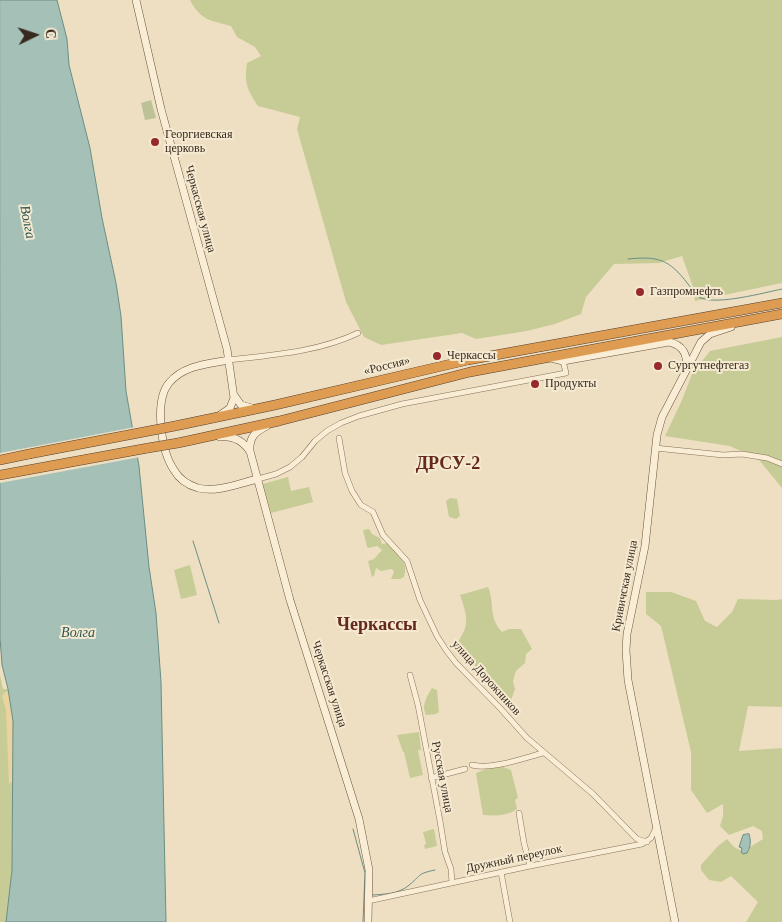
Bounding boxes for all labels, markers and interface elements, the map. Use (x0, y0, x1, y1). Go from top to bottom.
north arrow (10, 10, 60, 60)
text: С (43, 28, 58, 39)
place label: Георгиевская церковь (165, 128, 232, 156)
marker: Георгиевская церковь (149, 136, 161, 148)
street label: Черкасская улица (181, 164, 219, 254)
water label: Волга (16, 204, 38, 240)
place label: Газпромнефть (650, 285, 723, 299)
marker: Газпромнефть (634, 286, 646, 298)
place label: Черкассы (447, 349, 496, 363)
marker: Черкассы (431, 350, 443, 362)
street label: «Россия» (362, 353, 412, 379)
place label: Сургутнефтегаз (668, 359, 749, 373)
marker: Сургутнефтегаз (652, 360, 664, 372)
place label: Продукты (545, 377, 596, 391)
marker: Продукты (529, 378, 541, 390)
district label: ДРСУ-2 (416, 453, 480, 475)
street label: Кривичская улица (609, 539, 641, 633)
district label: Черкассы (337, 614, 417, 636)
water label: Волга (61, 625, 95, 641)
street label: улица Дорожников (448, 637, 524, 719)
street label: Черкасская улица (308, 639, 350, 729)
street label: Русская улица (428, 740, 456, 814)
street label: Дружный переулок (465, 842, 563, 876)

